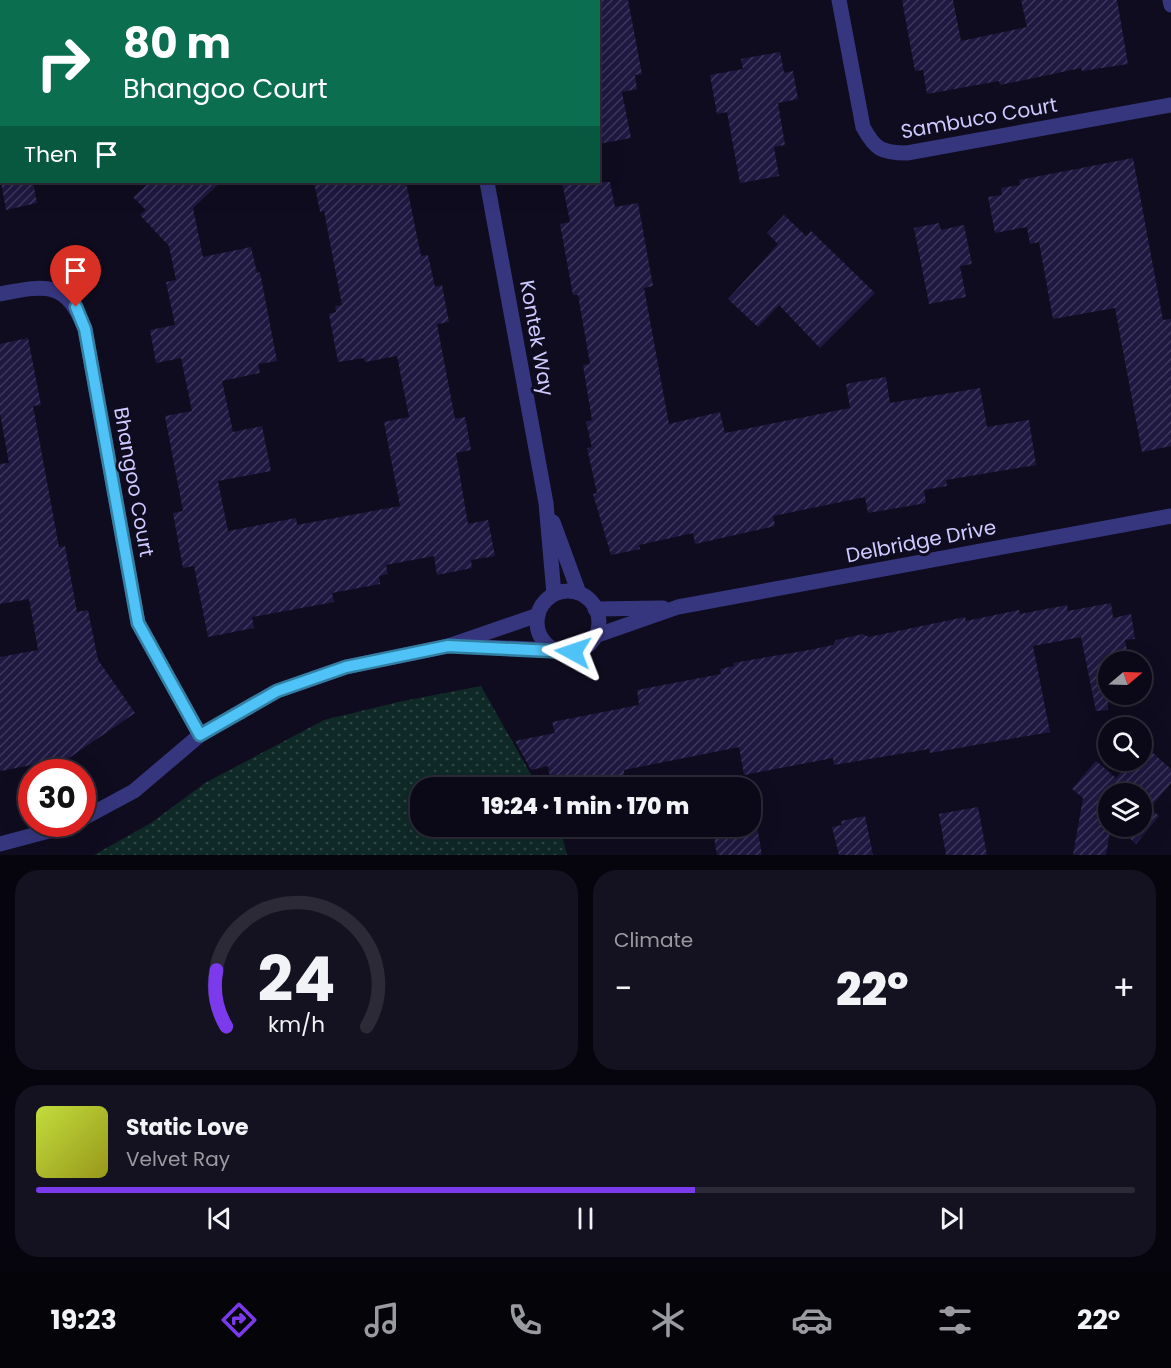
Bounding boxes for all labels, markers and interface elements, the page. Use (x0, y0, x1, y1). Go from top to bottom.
text: 80 m (123, 14, 231, 73)
icon: right (24, 24, 102, 102)
text: Bhangoo Court (123, 70, 328, 107)
street label: Sambuco Court (899, 90, 1059, 146)
icon: arrive (90, 138, 123, 171)
text: Then (24, 139, 78, 170)
pin (50, 245, 101, 307)
icon: arrive (59, 254, 92, 287)
street label: Kontek Way (513, 278, 561, 398)
street label: Bhangoo Court (107, 405, 161, 559)
street label: Delbridge Drive (844, 513, 998, 569)
position arrow (541, 620, 605, 684)
north arrow (1098, 651, 1152, 705)
map controls (1098, 651, 1152, 837)
button: search (1098, 717, 1152, 771)
speed limit sign: 30 (18, 759, 96, 837)
button: layers (1098, 783, 1152, 837)
text: 19:24 · 1 min · 170 m (482, 791, 689, 822)
text: Climate (614, 926, 693, 954)
text: 24 (258, 935, 335, 1023)
text: 22° (836, 958, 909, 1021)
text: − (614, 965, 632, 1012)
text: + (1112, 965, 1135, 1012)
text: km/h (268, 1009, 325, 1040)
text: Static Love (126, 1112, 249, 1143)
text: Velvet Ray (126, 1145, 230, 1173)
icon: previous (203, 1202, 236, 1235)
icon: pause (569, 1202, 602, 1235)
icon: next (935, 1202, 968, 1235)
icon: directions (218, 1299, 260, 1341)
icon: music (361, 1299, 403, 1341)
icon: phone (504, 1299, 546, 1341)
icon: climate (647, 1299, 689, 1341)
icon: car (791, 1299, 833, 1341)
icon: filters (934, 1299, 976, 1341)
text: 19:23 (51, 1301, 117, 1338)
text: 22° (1077, 1301, 1120, 1338)

